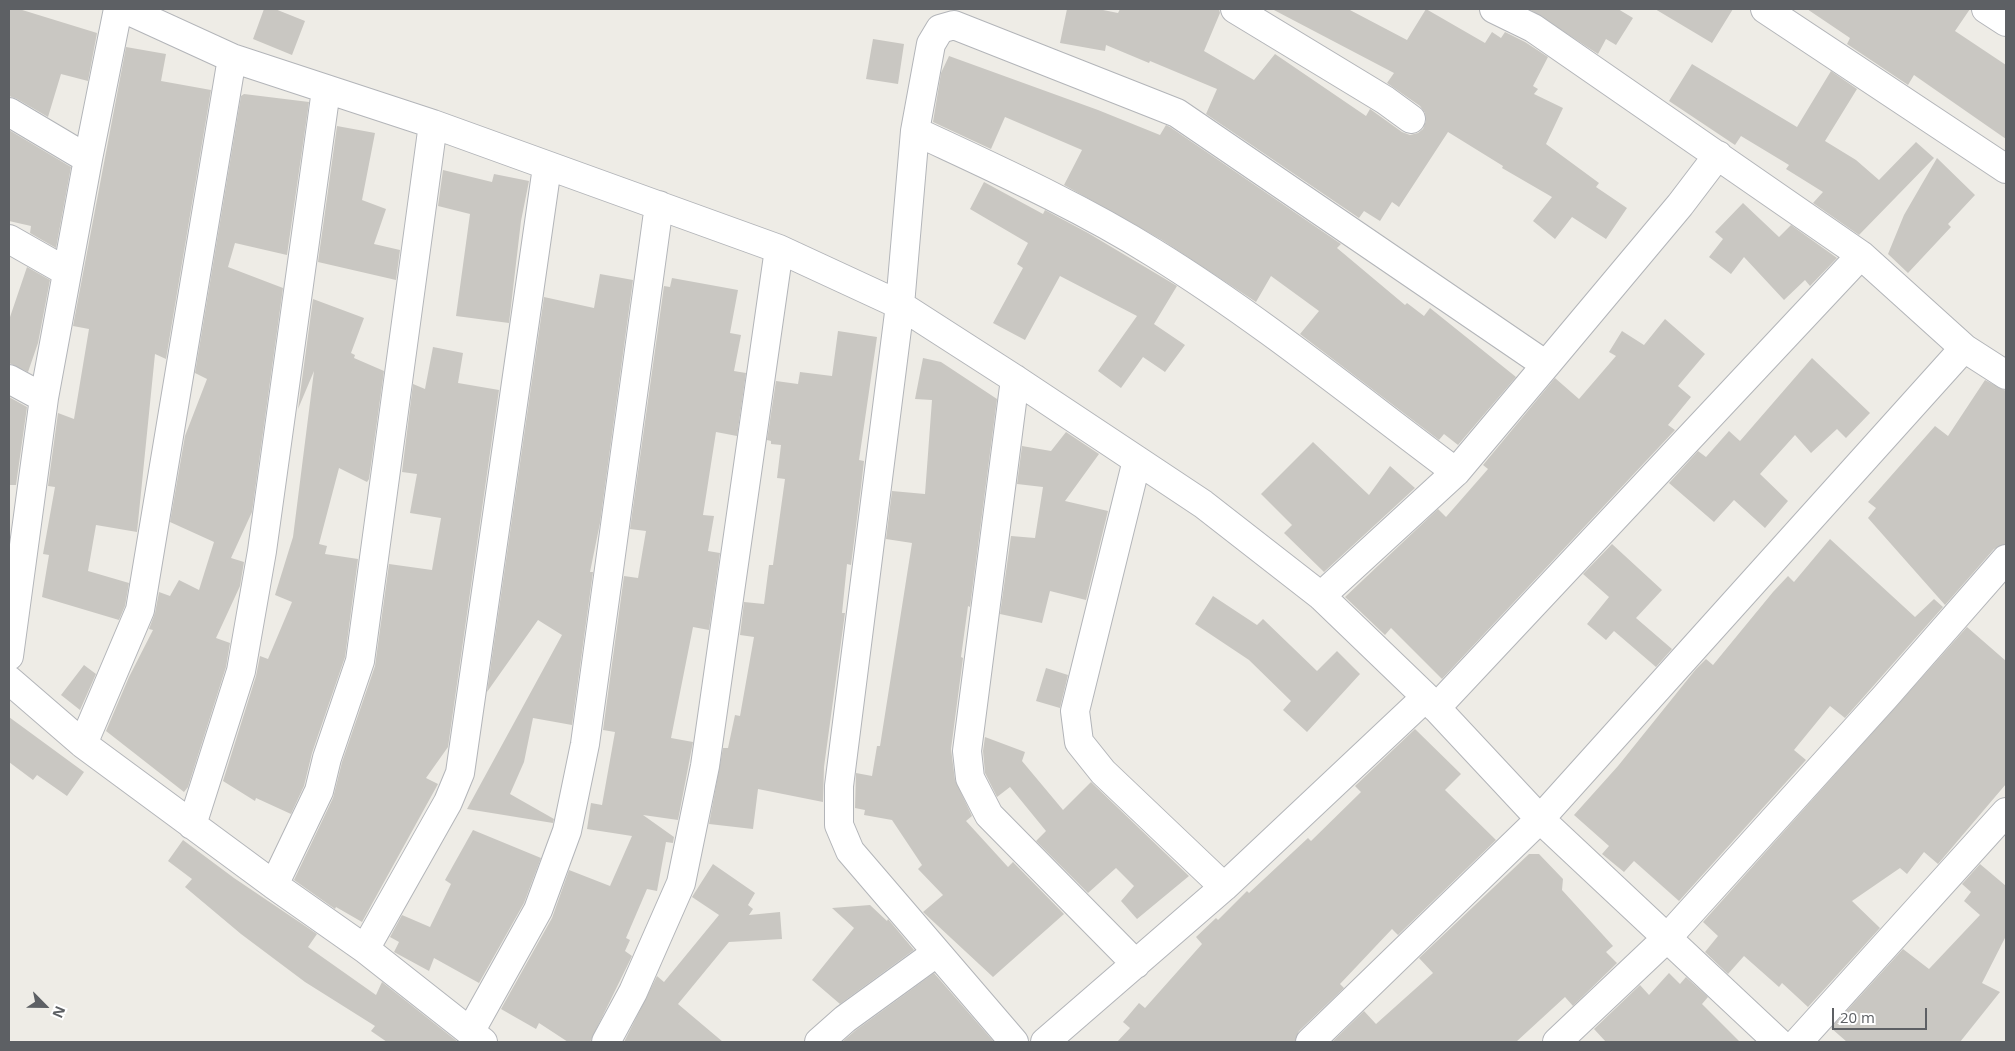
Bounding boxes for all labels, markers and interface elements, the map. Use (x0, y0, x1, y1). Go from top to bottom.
north arrow (20, 981, 70, 1031)
scale bar (1835, 998, 1930, 1030)
text: N (48, 1003, 70, 1021)
text: 20 m (1840, 1007, 1875, 1027)

